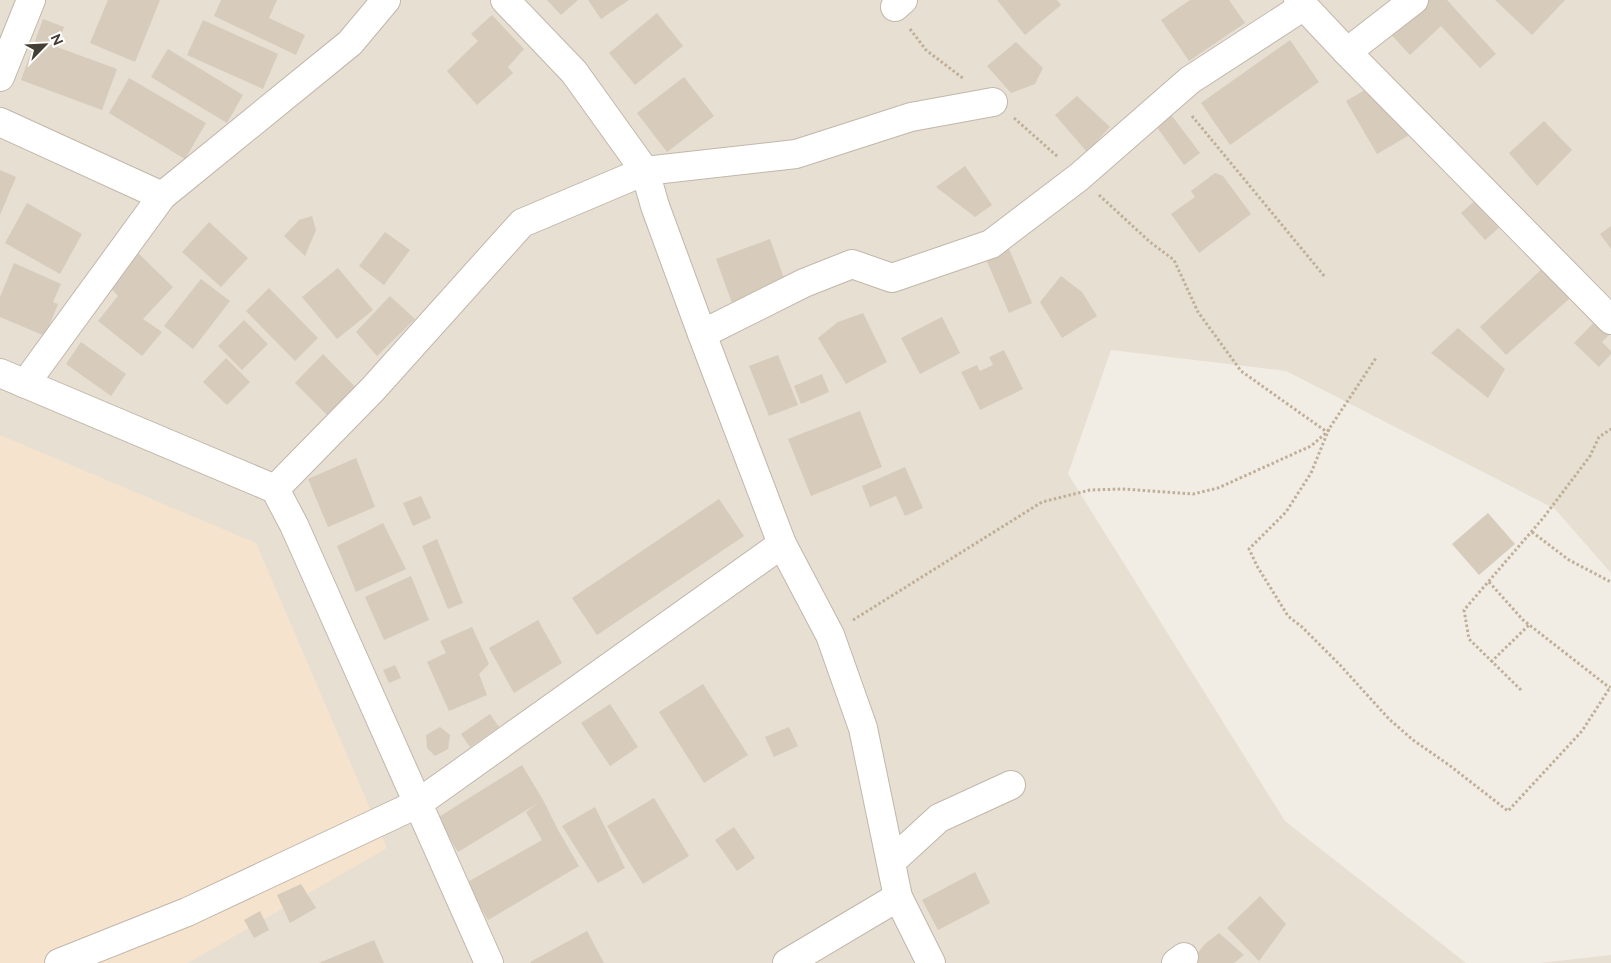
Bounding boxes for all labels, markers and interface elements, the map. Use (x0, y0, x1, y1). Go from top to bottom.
north arrow (20, 20, 70, 70)
text: N (47, 32, 66, 48)

